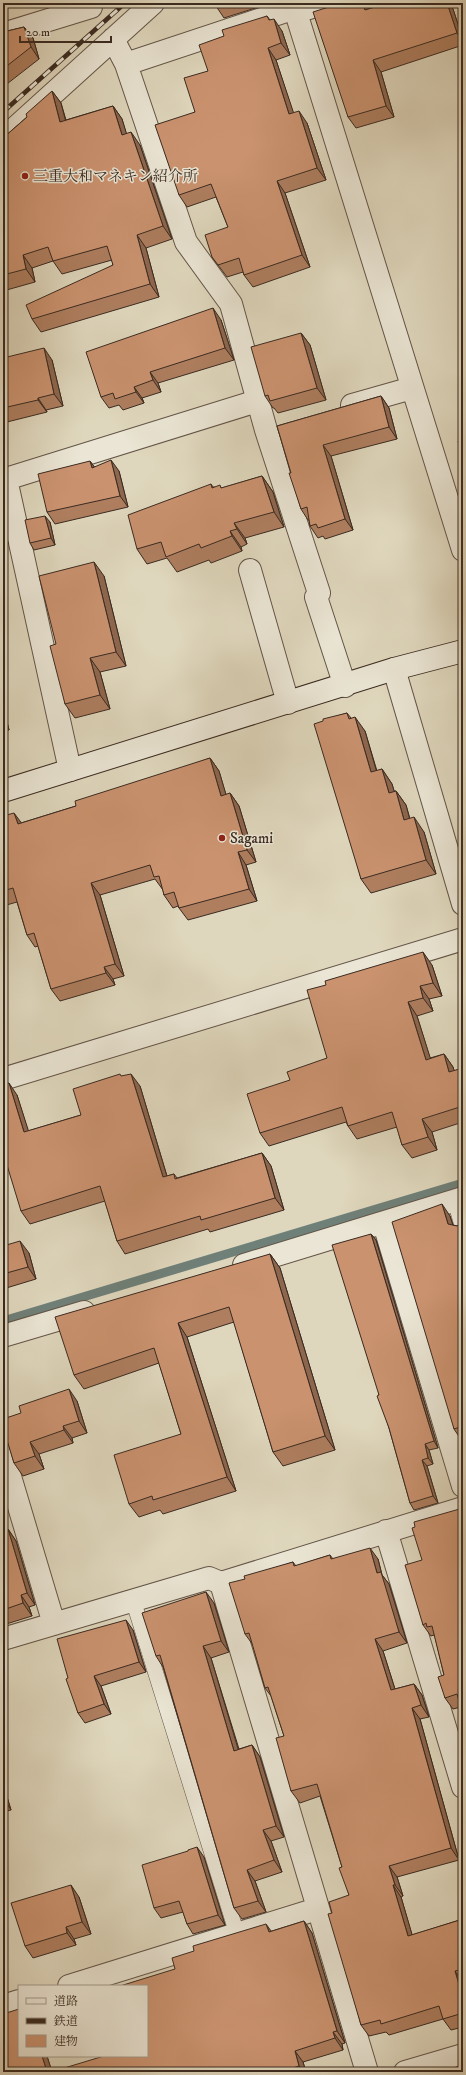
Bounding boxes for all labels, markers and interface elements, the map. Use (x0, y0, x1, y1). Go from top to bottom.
scale bar (20, 18, 111, 44)
text: 20 m (26, 25, 50, 40)
place label: 三重大和マネキン紹介所 (33, 167, 198, 186)
marker: 三重大和マネキン紹介所 (20, 171, 30, 181)
place label: Sagami (230, 829, 273, 848)
marker: Sagami (217, 833, 227, 843)
legend (18, 1985, 148, 2057)
text: 道路 (54, 1994, 78, 2009)
text: 鉄道 (53, 2014, 78, 2029)
text: 建物 (54, 2034, 78, 2049)

